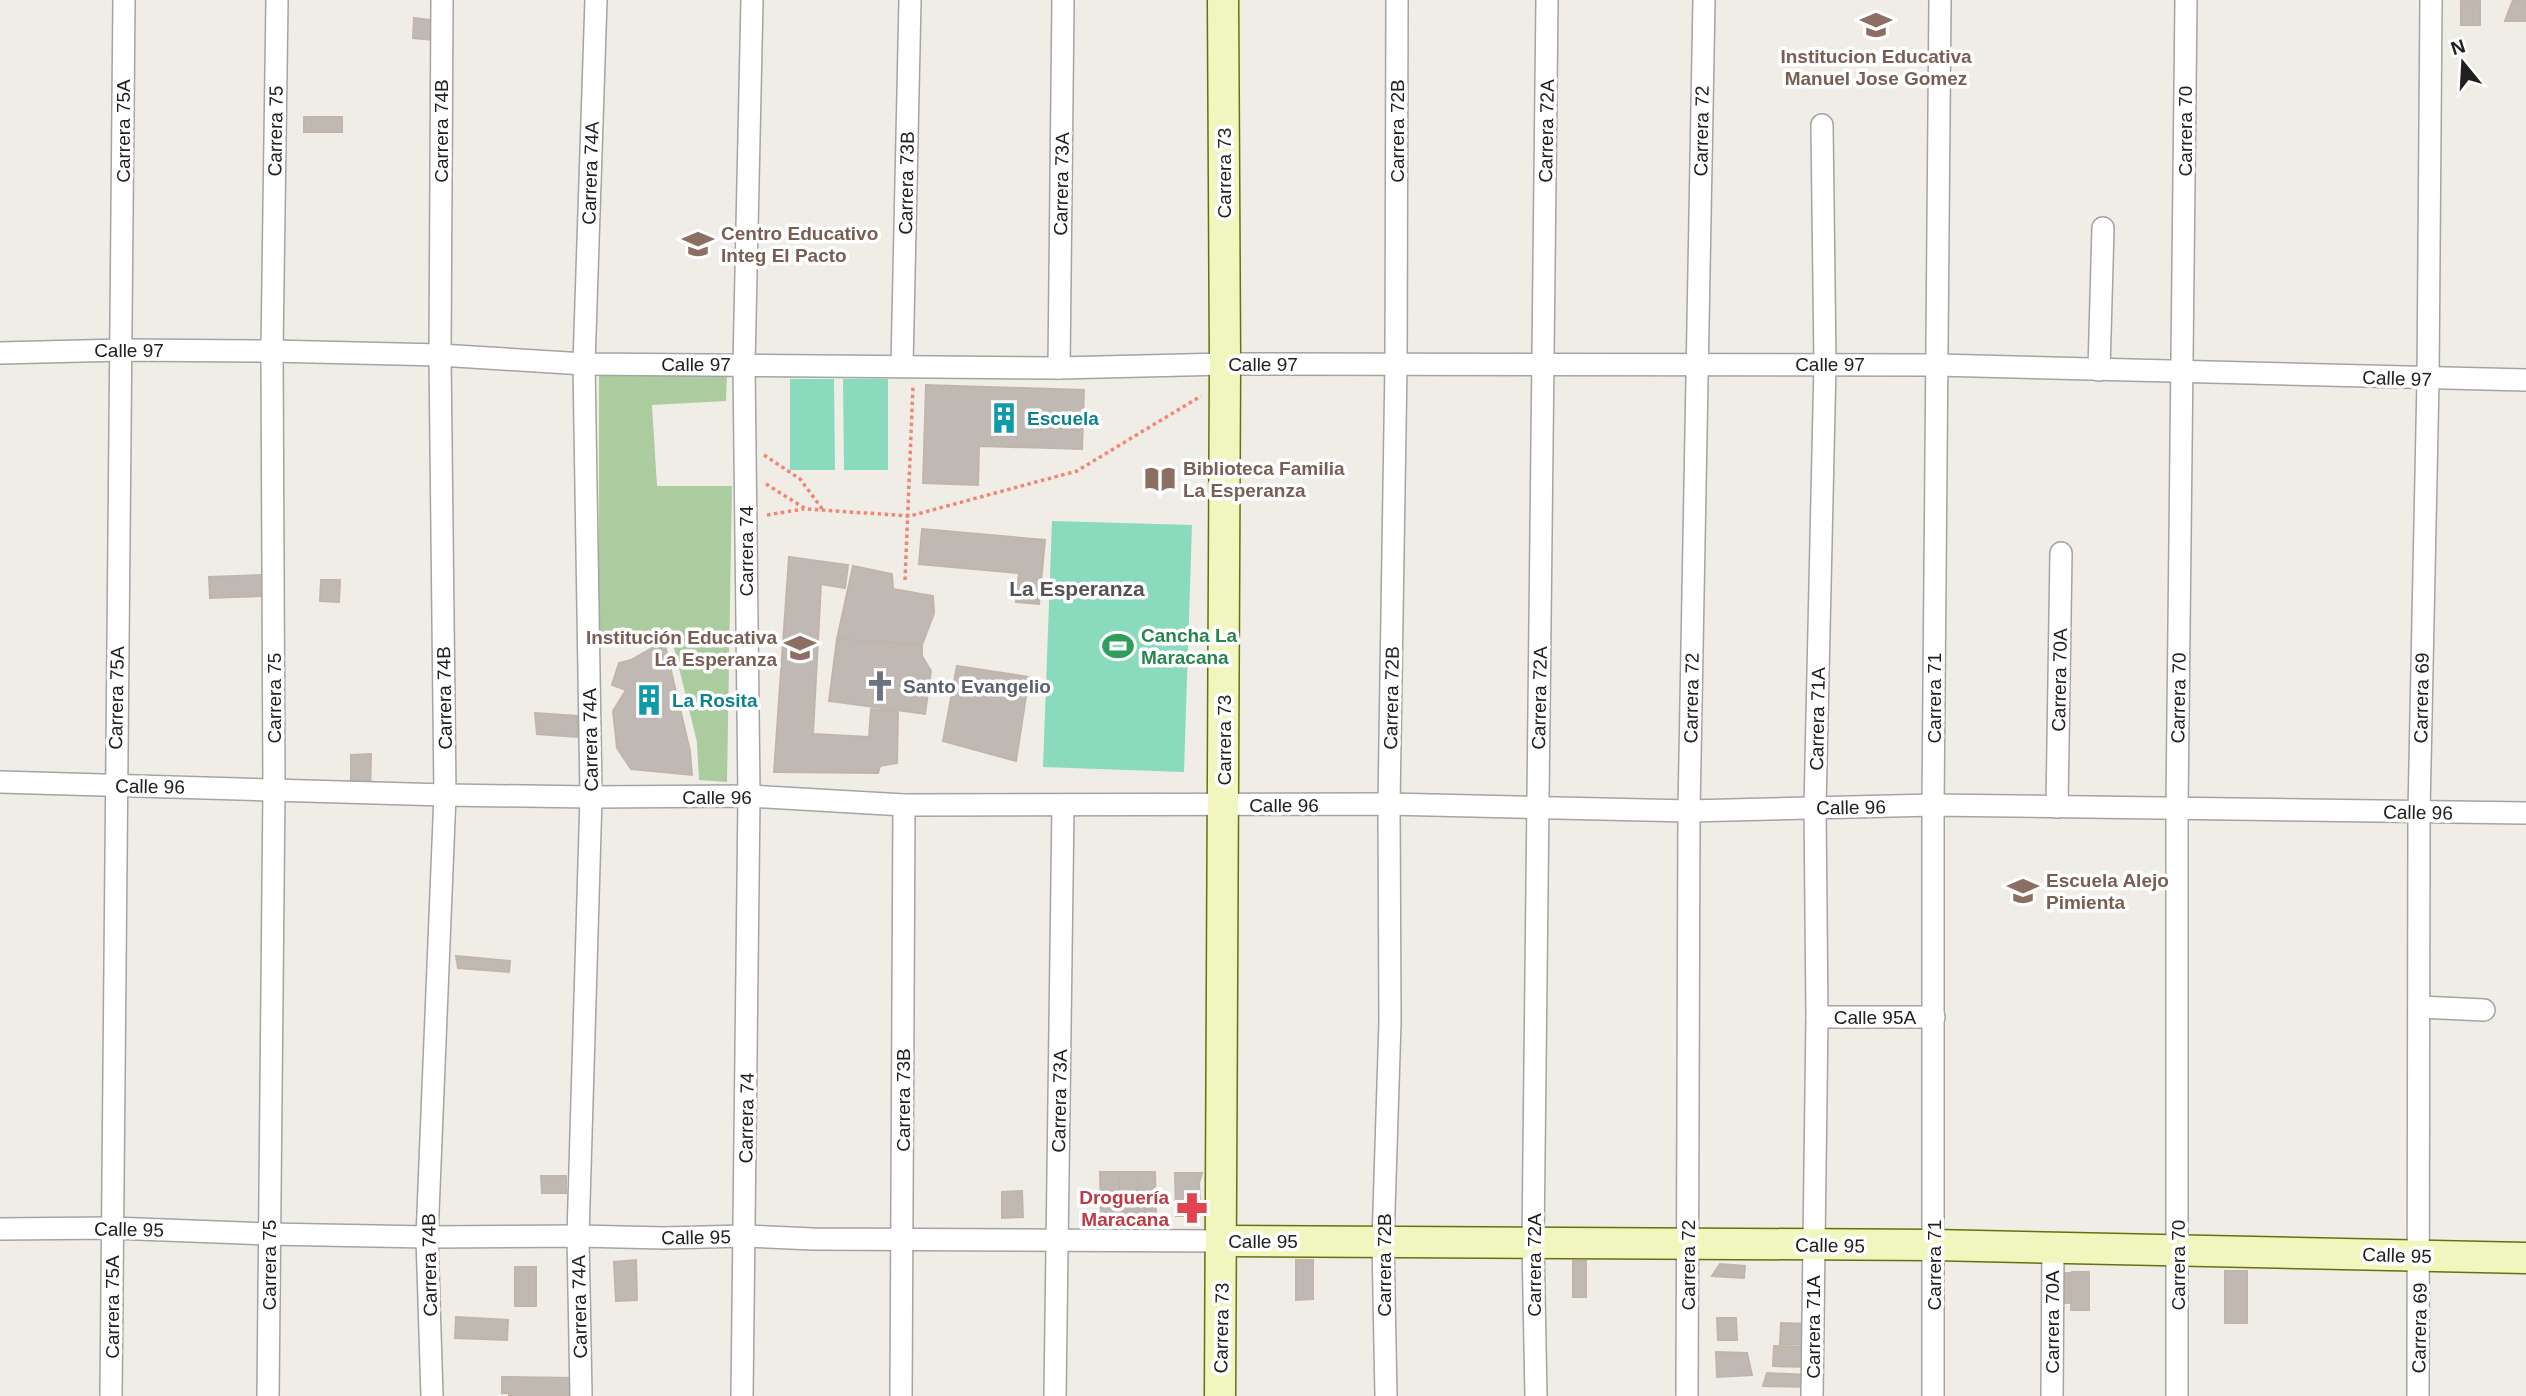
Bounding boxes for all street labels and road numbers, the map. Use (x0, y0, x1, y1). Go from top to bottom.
street label: Carrera 75A (113, 79, 134, 183)
street label: Carrera 74B (431, 79, 452, 183)
street label: Carrera 72B (1387, 79, 1408, 183)
street label: Carrera 72A (1535, 79, 1558, 183)
street label: Carrera 75 (264, 85, 287, 177)
street label: Carrera 72 (1690, 85, 1713, 177)
street label: Carrera 70 (2175, 86, 2196, 176)
street label: Carrera 74A (578, 121, 603, 225)
street label: Carrera 73 (1214, 128, 1235, 218)
street label: Carrera 73B (895, 131, 918, 235)
street label: Carrera 73A (1050, 132, 1073, 236)
street label: Calle 97 (94, 340, 164, 361)
street label: Calle 97 (661, 354, 731, 375)
street label: Calle 97 (1228, 354, 1298, 375)
street label: Calle 97 (1795, 354, 1865, 375)
street label: Calle 97 (2362, 367, 2432, 390)
street label: Carrera 74 (736, 505, 757, 596)
street label: Carrera 70A (2048, 628, 2071, 732)
street label: Carrera 75A (105, 646, 128, 750)
street label: Carrera 74B (433, 646, 456, 750)
street label: Carrera 72B (1380, 646, 1403, 750)
street label: Carrera 72A (1528, 646, 1551, 750)
street label: Carrera 72 (1680, 652, 1703, 744)
street label: Carrera 70 (2167, 652, 2190, 744)
street label: Carrera 69 (2410, 652, 2433, 744)
street label: Carrera 75 (264, 653, 285, 743)
street label: Carrera 71 (1924, 653, 1945, 743)
street label: Carrera 71A (1806, 667, 1829, 771)
street label: Carrera 74A (579, 688, 602, 792)
street label: Carrera 73 (1214, 695, 1235, 785)
street label: Calle 96 (115, 775, 185, 798)
street label: Calle 96 (682, 787, 752, 808)
street label: Calle 96 (1249, 795, 1319, 816)
street label: Calle 96 (1816, 796, 1886, 819)
street label: Calle 96 (2383, 801, 2453, 824)
street label: Calle 95A (1834, 1007, 1917, 1028)
street label: Carrera 73B (893, 1048, 914, 1152)
street label: Carrera 73A (1048, 1049, 1071, 1153)
street label: Carrera 74 (735, 1072, 758, 1164)
street label: Carrera 74B (418, 1213, 441, 1317)
street label: Carrera 72B (1374, 1213, 1395, 1317)
street label: Carrera 72A (1524, 1213, 1545, 1317)
street label: Calle 95 (94, 1218, 164, 1241)
street label: Carrera 75 (259, 1220, 280, 1310)
street label: Carrera 72 (1678, 1220, 1699, 1310)
street label: Carrera 71 (1924, 1220, 1945, 1310)
street label: Carrera 70 (2168, 1220, 2189, 1310)
street label: Calle 95 (661, 1226, 731, 1249)
street label: Calle 95 (1228, 1231, 1298, 1252)
street label: Calle 95 (1795, 1234, 1865, 1257)
street label: Calle 95 (2362, 1244, 2432, 1267)
street label: Carrera 75A (102, 1255, 123, 1359)
street label: Carrera 74A (568, 1255, 591, 1359)
street label: Carrera 70A (2042, 1270, 2063, 1374)
street label: Carrera 71A (1803, 1275, 1824, 1379)
street label: Carrera 73 (1210, 1282, 1233, 1374)
street label: Carrera 69 (2408, 1282, 2431, 1374)

